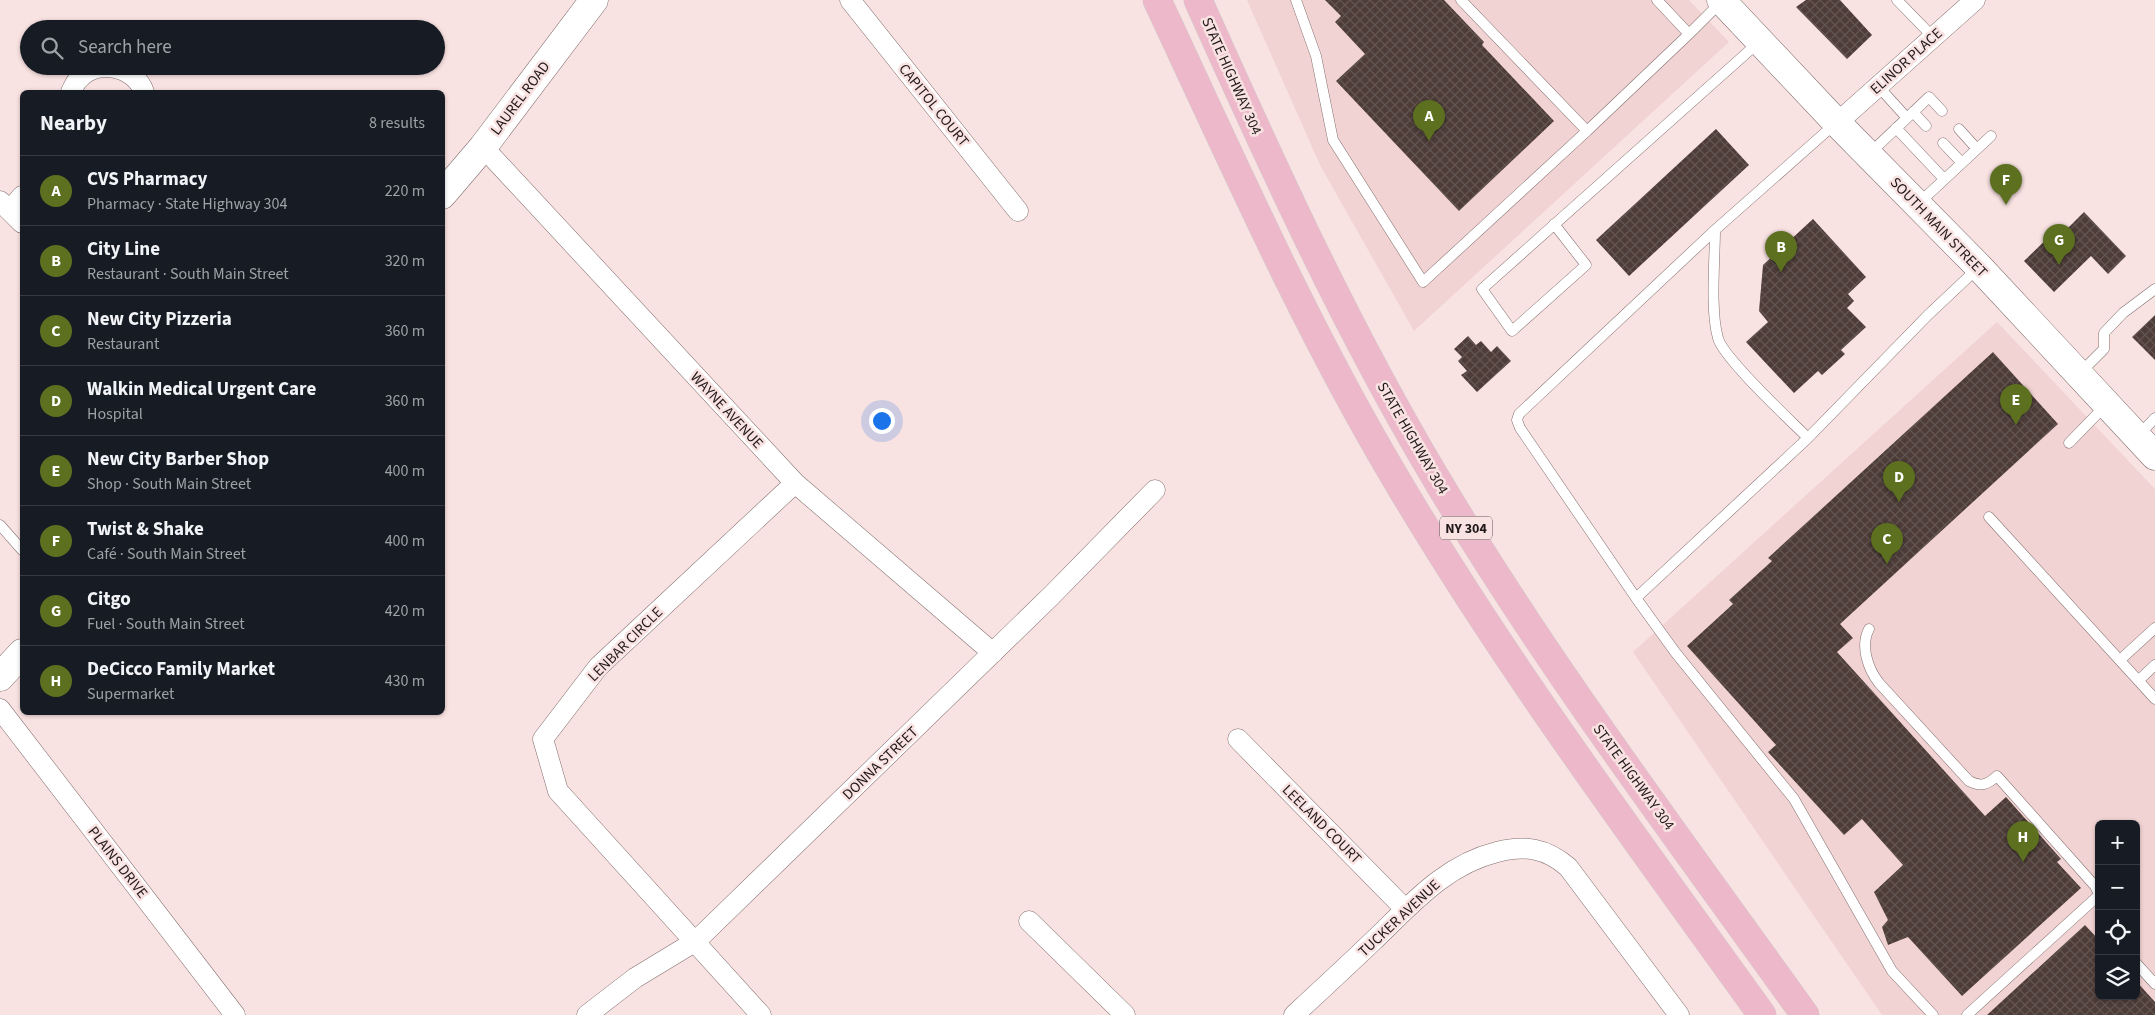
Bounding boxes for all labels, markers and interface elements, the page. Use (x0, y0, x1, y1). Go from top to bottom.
street label: STATE HIGHWAY 304 (1196, 14, 1267, 139)
search box (20, 20, 445, 75)
street label: ELINOR PLACE (1866, 23, 1947, 99)
icon: search (38, 34, 66, 62)
text: Search here (78, 34, 172, 61)
street label: LAUREL ROAD (486, 57, 555, 140)
street label: CAPITOL COURT (894, 59, 974, 151)
pin: A (1413, 100, 1445, 141)
text: Nearby (40, 108, 107, 138)
text: 8 results (369, 112, 425, 134)
pin: F (1990, 164, 2022, 205)
text: CVS Pharmacy (87, 166, 208, 193)
street label: SOUTH MAIN STREET (1885, 172, 1992, 282)
text: A (51, 180, 61, 202)
text: 220 m (385, 180, 425, 202)
text: Pharmacy · State Highway 304 (87, 193, 287, 215)
pin: G (2043, 224, 2075, 265)
pin: B (1765, 231, 1797, 272)
text: City Line (87, 236, 160, 263)
text: B (51, 250, 61, 272)
text: 320 m (385, 250, 425, 272)
text: Restaurant · South Main Street (87, 263, 289, 285)
text: New City Pizzeria (87, 306, 232, 333)
text: C (51, 320, 61, 342)
text: 360 m (385, 320, 425, 342)
text: Restaurant (87, 333, 160, 355)
street label: WAYNE AVENUE (685, 367, 768, 454)
text: Walkin Medical Urgent Care (87, 376, 316, 403)
street label: STATE HIGHWAY 304 (1372, 378, 1454, 499)
pin: E (2000, 384, 2032, 425)
text: D (51, 390, 61, 412)
text: 360 m (385, 390, 425, 412)
text: Hospital (87, 403, 143, 425)
your location (869, 408, 895, 434)
text: New City Barber Shop (87, 446, 269, 473)
text: E (52, 460, 60, 482)
text: 400 m (385, 460, 425, 482)
pin: D (1883, 461, 1915, 502)
text: Shop · South Main Street (87, 473, 251, 495)
text: Twist & Shake (87, 516, 204, 543)
road number: NY 304 (1440, 516, 1492, 540)
pin: C (1871, 523, 1903, 564)
text: F (52, 530, 60, 552)
text: 400 m (385, 530, 425, 552)
text: Café · South Main Street (87, 543, 246, 565)
text: Citgo (87, 586, 131, 613)
text: G (51, 600, 61, 622)
text: 420 m (385, 600, 425, 622)
street label: LENBAR CIRCLE (583, 602, 668, 687)
text: Fuel · South Main Street (87, 613, 245, 635)
text: DeCicco Family Market (87, 656, 275, 683)
text: H (51, 670, 61, 692)
text: 430 m (385, 670, 425, 692)
text: Supermarket (87, 683, 174, 705)
street label: STATE HIGHWAY 304 (1588, 720, 1680, 835)
street label: DONNA STREET (838, 722, 923, 805)
street label: LEELAND COURT (1277, 780, 1366, 869)
map controls (2095, 820, 2140, 1000)
button: + (2095, 820, 2140, 865)
pin: H (2007, 821, 2039, 862)
street label: PLAINS DRIVE (83, 822, 152, 903)
button: − (2095, 865, 2140, 910)
street label: TUCKER AVENUE (1354, 875, 1445, 962)
button: locate (2095, 910, 2140, 955)
button: layers (2095, 955, 2140, 1000)

